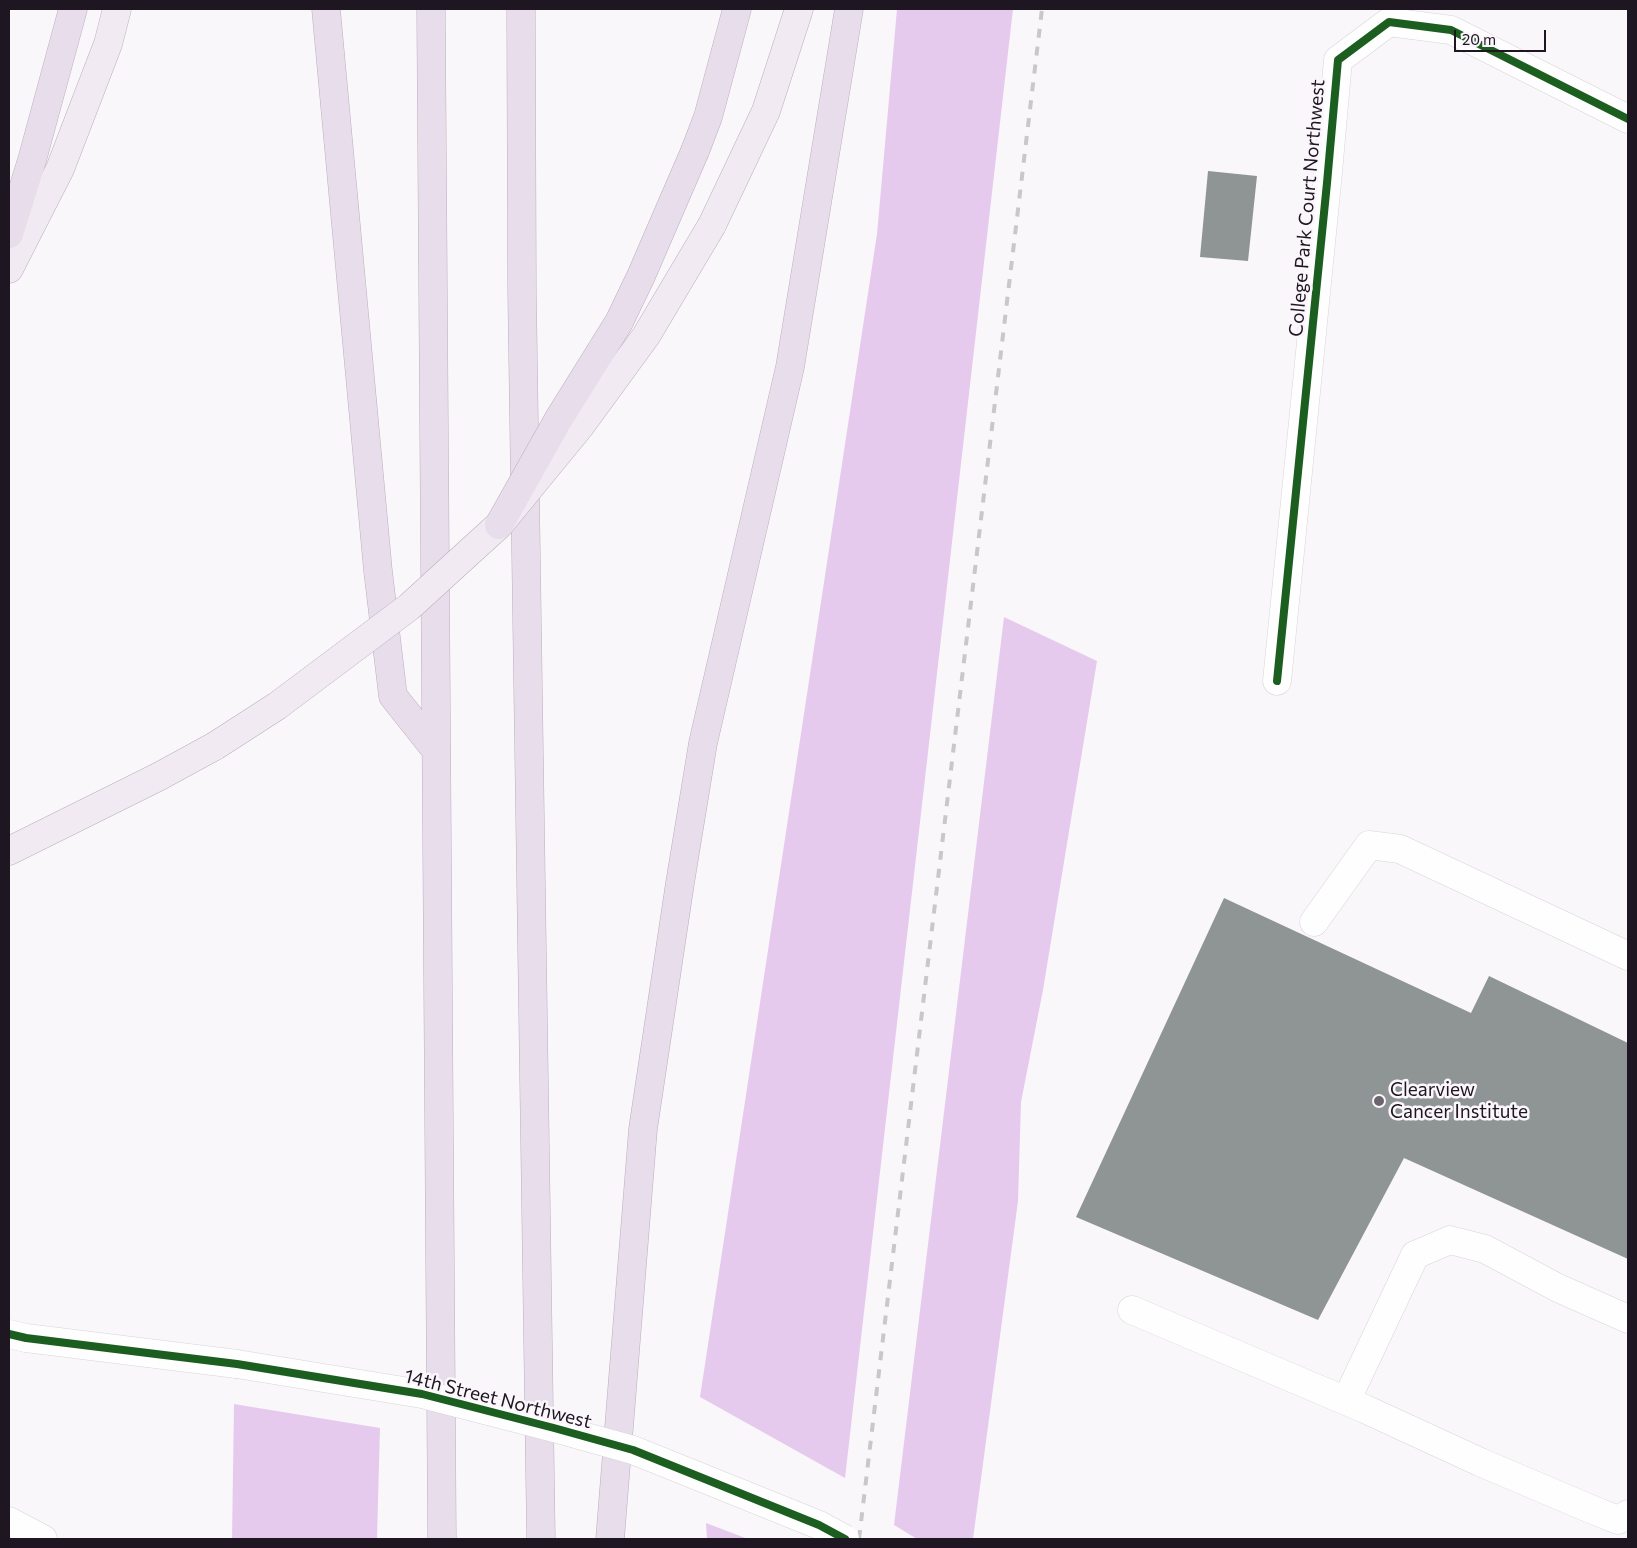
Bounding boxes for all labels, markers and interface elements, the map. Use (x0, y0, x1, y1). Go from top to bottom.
scale bar (1457, 20, 1550, 52)
text: 20 m (1462, 30, 1496, 48)
street label: College Park Court Northwest (1284, 78, 1330, 338)
place label: Clearview Cancer Institute (1390, 1079, 1528, 1123)
marker: Clearview Cancer Institute (1372, 1094, 1386, 1108)
street label: 14th Street Northwest (402, 1365, 594, 1433)

